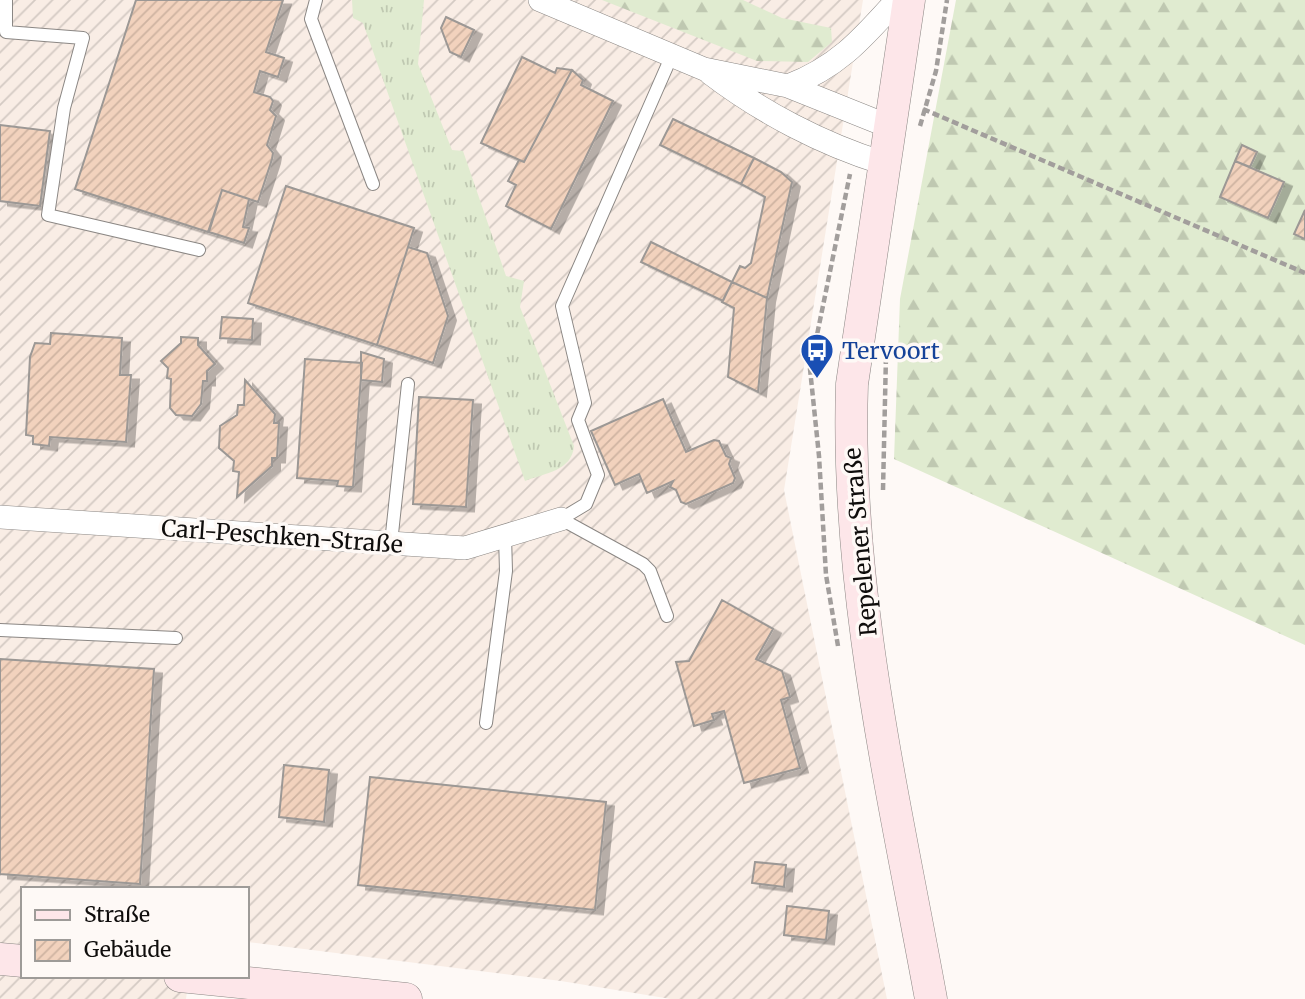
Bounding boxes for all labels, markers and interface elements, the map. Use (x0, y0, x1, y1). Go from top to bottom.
bus stop icon: Tervoort (798, 331, 836, 380)
place label: Tervoort (842, 336, 940, 365)
street label: Repelener Straße (837, 447, 883, 637)
street label: Carl-Peschken-Straße (160, 513, 404, 559)
legend (21, 887, 248, 978)
text: Straße (84, 901, 150, 928)
text: Gebäude (84, 936, 171, 963)

